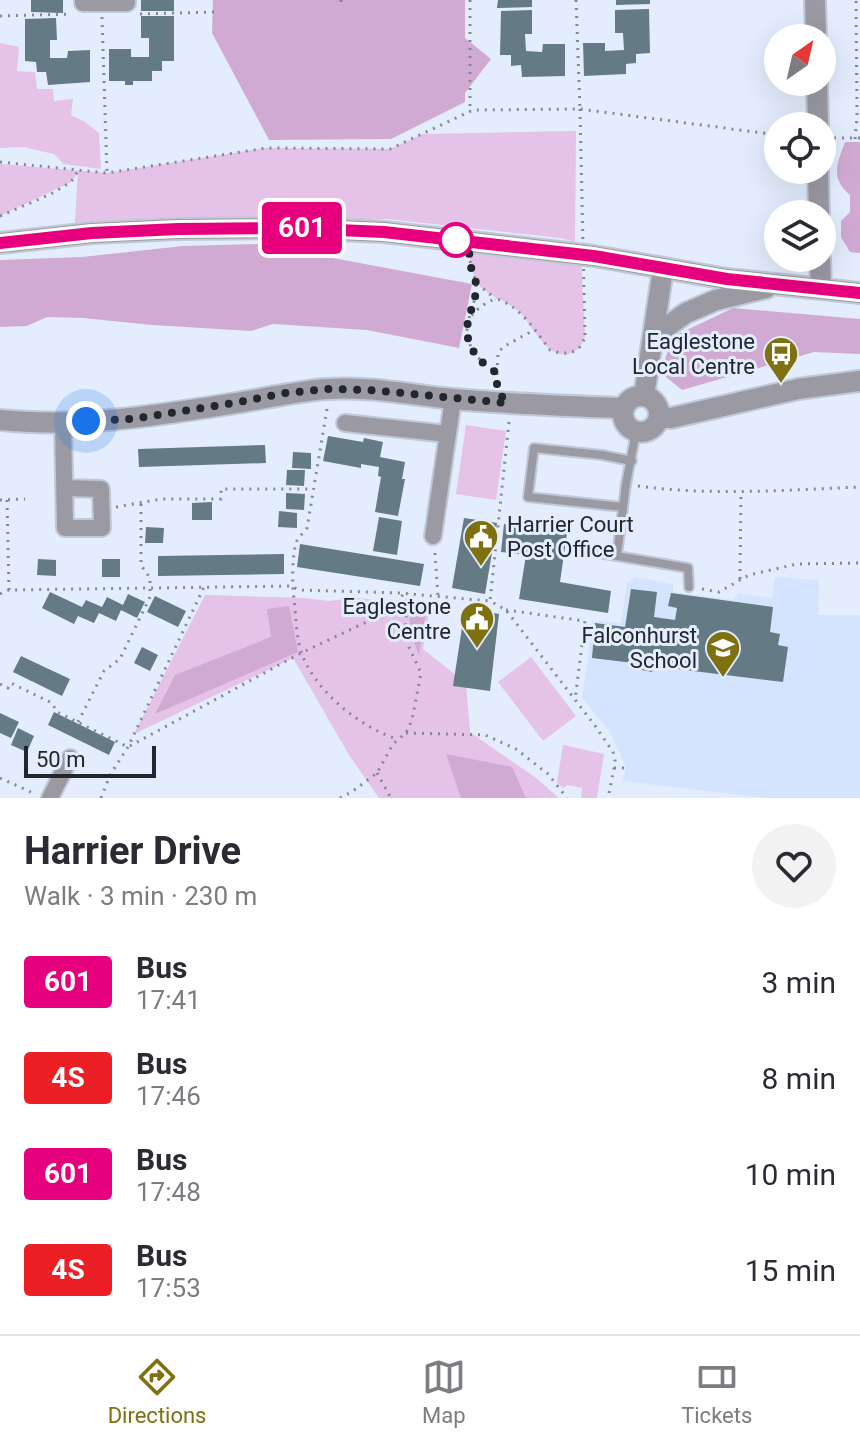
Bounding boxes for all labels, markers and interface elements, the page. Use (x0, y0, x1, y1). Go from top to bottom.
north arrow (764, 24, 836, 96)
map controls (764, 24, 836, 272)
button: locate (764, 112, 836, 184)
button: layers (764, 200, 836, 272)
line badge: 601 (256, 202, 348, 254)
text: 601 (278, 211, 326, 244)
unlabelled marker (439, 223, 473, 257)
place label: Eaglestone Local Centre (632, 329, 755, 379)
bus stop icon: Eaglestone Local Centre (762, 335, 800, 385)
your location (66, 401, 106, 441)
place label: Harrier Court Post Office (507, 512, 634, 562)
public building icon: Harrier Court Post Office (462, 518, 500, 568)
place label: Eaglestone Centre (342, 594, 451, 644)
public building icon: Eaglestone Centre (458, 600, 496, 650)
place label: Falconhurst School (581, 623, 697, 673)
school or university icon: Falconhurst School (704, 629, 742, 679)
scale bar (24, 742, 156, 778)
text: 50 m (36, 747, 85, 772)
button: heart (752, 824, 836, 908)
text: Harrier Drive (24, 829, 241, 873)
text: Walk · 3 min · 230 m (24, 881, 257, 911)
text: Bus (136, 950, 187, 985)
text: 601 (44, 965, 92, 998)
text: 3 min (762, 965, 836, 1000)
text: 17:41 (136, 985, 201, 1015)
text: Bus (136, 1046, 187, 1081)
text: 4S (51, 1061, 85, 1094)
text: 8 min (762, 1061, 836, 1096)
text: 17:46 (136, 1081, 201, 1111)
text: Bus (136, 1142, 187, 1177)
text: 601 (44, 1157, 92, 1190)
text: 10 min (745, 1157, 836, 1192)
text: 17:48 (136, 1177, 201, 1207)
text: Bus (136, 1238, 187, 1273)
text: 4S (51, 1253, 85, 1286)
text: 15 min (745, 1253, 836, 1288)
text: 17:53 (136, 1273, 201, 1303)
tab: Directions (108, 1355, 206, 1428)
tab: Map (422, 1355, 466, 1428)
tab: Tickets (681, 1355, 752, 1428)

